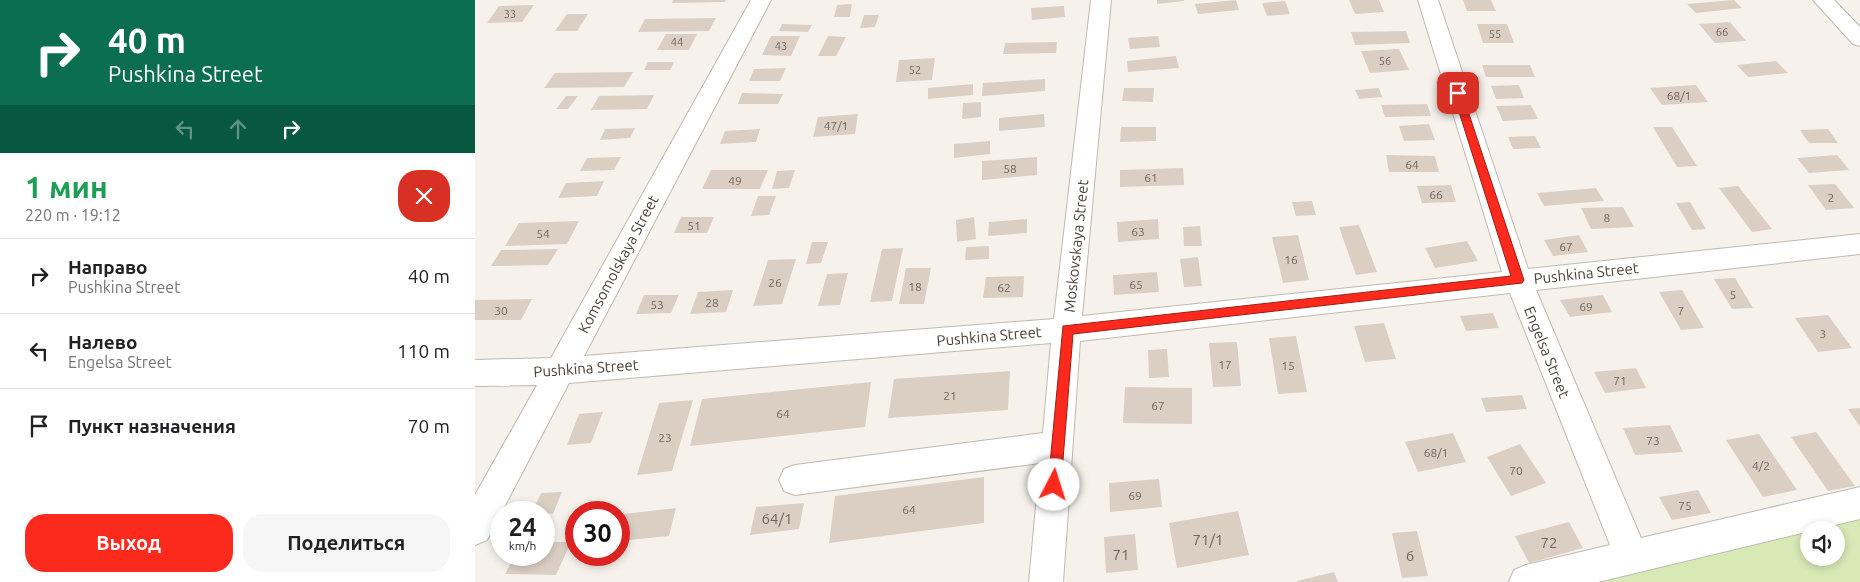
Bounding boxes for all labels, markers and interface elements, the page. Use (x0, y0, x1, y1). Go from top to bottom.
house number: 33 (504, 8, 516, 20)
icon: right (25, 20, 90, 85)
text: 40 m (108, 20, 186, 60)
house number: 66 (1716, 26, 1728, 38)
house number: 55 (1489, 28, 1501, 40)
house number: 44 (671, 36, 683, 48)
house number: 43 (775, 40, 787, 52)
house number: 56 (1379, 55, 1391, 67)
text: Pushkina Street (108, 61, 263, 86)
house number: 52 (909, 64, 921, 76)
pin (1437, 72, 1479, 114)
icon: arrive (1444, 79, 1472, 107)
house number: 68/1 (1667, 89, 1691, 102)
icon: left (171, 115, 199, 143)
icon: ahead (224, 115, 252, 143)
icon: right (277, 115, 305, 143)
house number: 47/1 (824, 119, 848, 132)
house number: 64 (1405, 158, 1419, 171)
house number: 58 (1003, 162, 1017, 175)
text: 1 мин (25, 170, 108, 204)
button: close (398, 170, 450, 222)
house number: 61 (1144, 171, 1158, 184)
house number: 49 (728, 174, 742, 187)
street label: Moskovskaya Street (1061, 179, 1091, 313)
house number: 66 (1429, 188, 1443, 201)
house number: 2 (1828, 191, 1834, 204)
street label: Komsomolskaya Street (574, 192, 662, 336)
text: 220 m · 19:12 (25, 206, 121, 224)
house number: 8 (1604, 211, 1611, 224)
house number: 51 (687, 219, 701, 232)
house number: 63 (1131, 225, 1145, 238)
house number: 54 (536, 227, 550, 240)
house number: 67 (1559, 240, 1573, 253)
house number: 16 (1284, 253, 1298, 266)
text: Направо (68, 256, 148, 278)
street label: Pushkina Street (1533, 259, 1639, 287)
icon: right (25, 262, 53, 290)
text: 40 m (408, 265, 450, 287)
house number: 26 (768, 276, 782, 289)
text: Pushkina Street (68, 278, 180, 296)
house number: 65 (1129, 278, 1143, 291)
house number: 18 (908, 280, 922, 293)
house number: 62 (997, 281, 1011, 294)
house number: 5 (1730, 288, 1736, 301)
house number: 28 (705, 296, 719, 309)
house number: 53 (650, 298, 664, 311)
house number: 69 (1579, 300, 1593, 313)
house number: 30 (494, 304, 508, 317)
street label: Engelsa Street (1521, 304, 1573, 400)
house number: 7 (1678, 304, 1684, 317)
street label: Pushkina Street (936, 323, 1042, 349)
house number: 3 (1820, 327, 1826, 340)
text: Налево (68, 331, 137, 353)
icon: left (25, 337, 53, 365)
text: 110 m (397, 340, 450, 362)
text: Engelsa Street (68, 353, 172, 371)
street label: Pushkina Street (533, 356, 639, 380)
house number: 17 (1218, 358, 1232, 371)
house number: 15 (1281, 359, 1295, 372)
house number: 71 (1613, 374, 1627, 387)
house number: 21 (943, 389, 957, 402)
house number: 67 (1151, 399, 1165, 412)
house number: 64 (776, 407, 790, 420)
icon: arrive (25, 412, 53, 440)
text: Пункт назначения (68, 415, 236, 437)
text: 70 m (408, 415, 450, 437)
house number: 23 (658, 431, 672, 444)
house number: 73 (1646, 434, 1660, 447)
house number: 68/1 (1424, 446, 1448, 459)
position arrow (1027, 458, 1079, 510)
house number: 4/2 (1752, 459, 1770, 472)
house number: 70 (1509, 464, 1523, 477)
house number: 69 (1128, 489, 1142, 502)
house number: 75 (1678, 499, 1692, 512)
speed limit sign: 30 (565, 501, 630, 566)
house number: 64 (902, 503, 916, 516)
house number: 64/1 (762, 510, 792, 527)
text: 24 (508, 513, 537, 541)
button: Выход (25, 514, 233, 572)
button: Поделиться (243, 514, 450, 572)
map controls (1800, 521, 1845, 566)
button: sound (1800, 521, 1845, 566)
house number: 71/1 (1193, 531, 1223, 548)
house number: 72 (1541, 534, 1557, 551)
text: km/h (509, 539, 536, 552)
house number: 71 (1113, 546, 1129, 563)
house number: 6 (1406, 547, 1414, 564)

